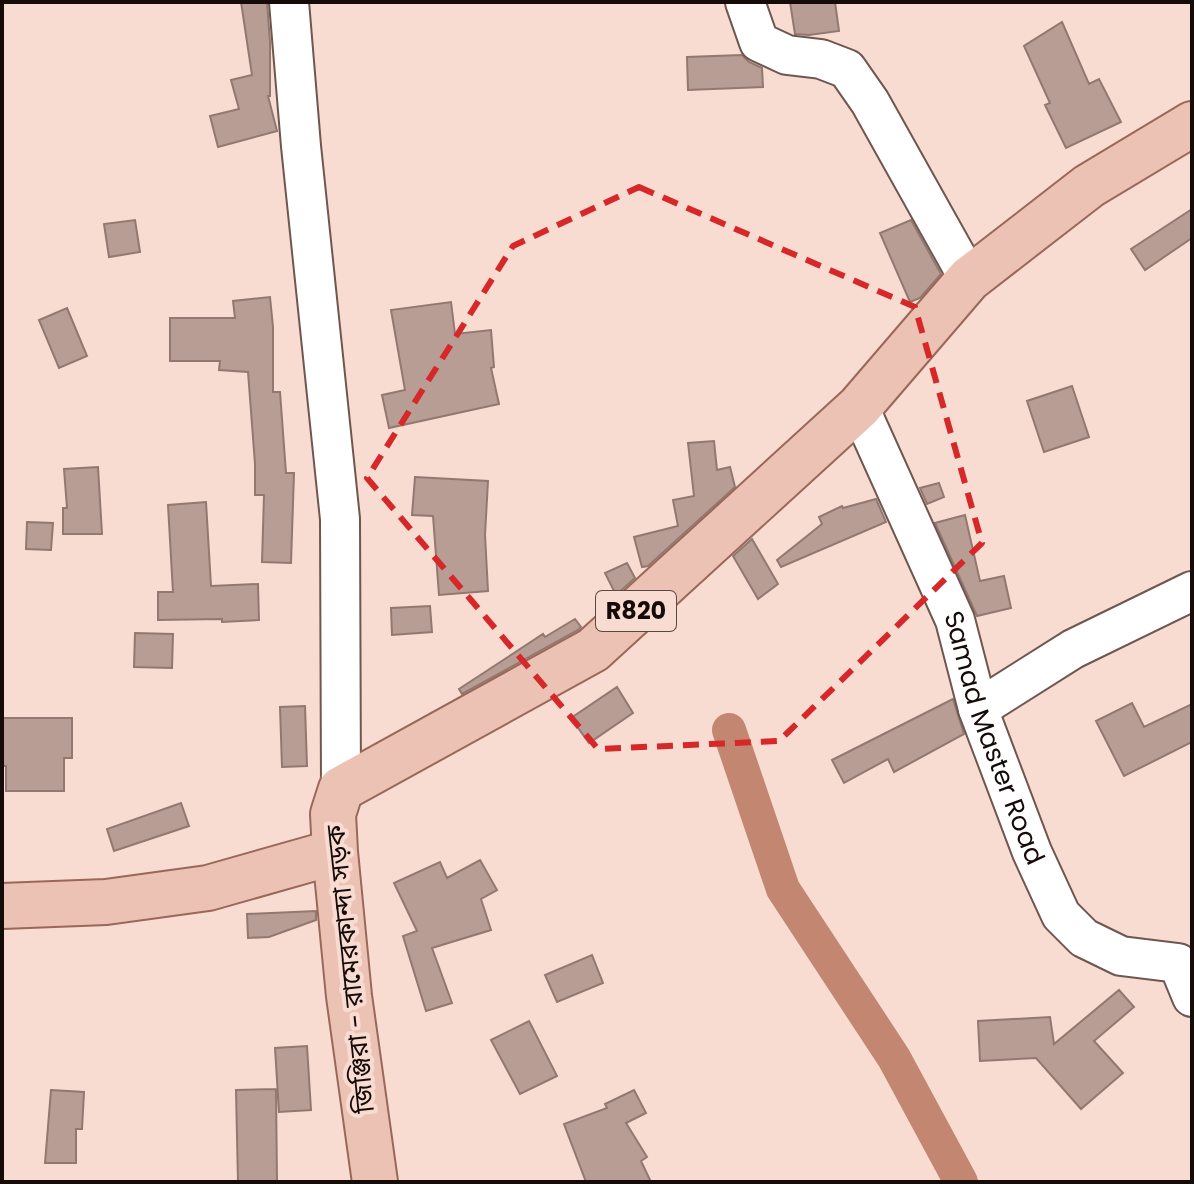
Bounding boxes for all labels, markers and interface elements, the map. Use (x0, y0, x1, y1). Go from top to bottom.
road number: R820 (596, 591, 676, 631)
street label: Samad Master Road (935, 605, 1053, 871)
street label: জিঞ্জিরা - রামেরকান্দা সড়ক (317, 822, 383, 1116)

